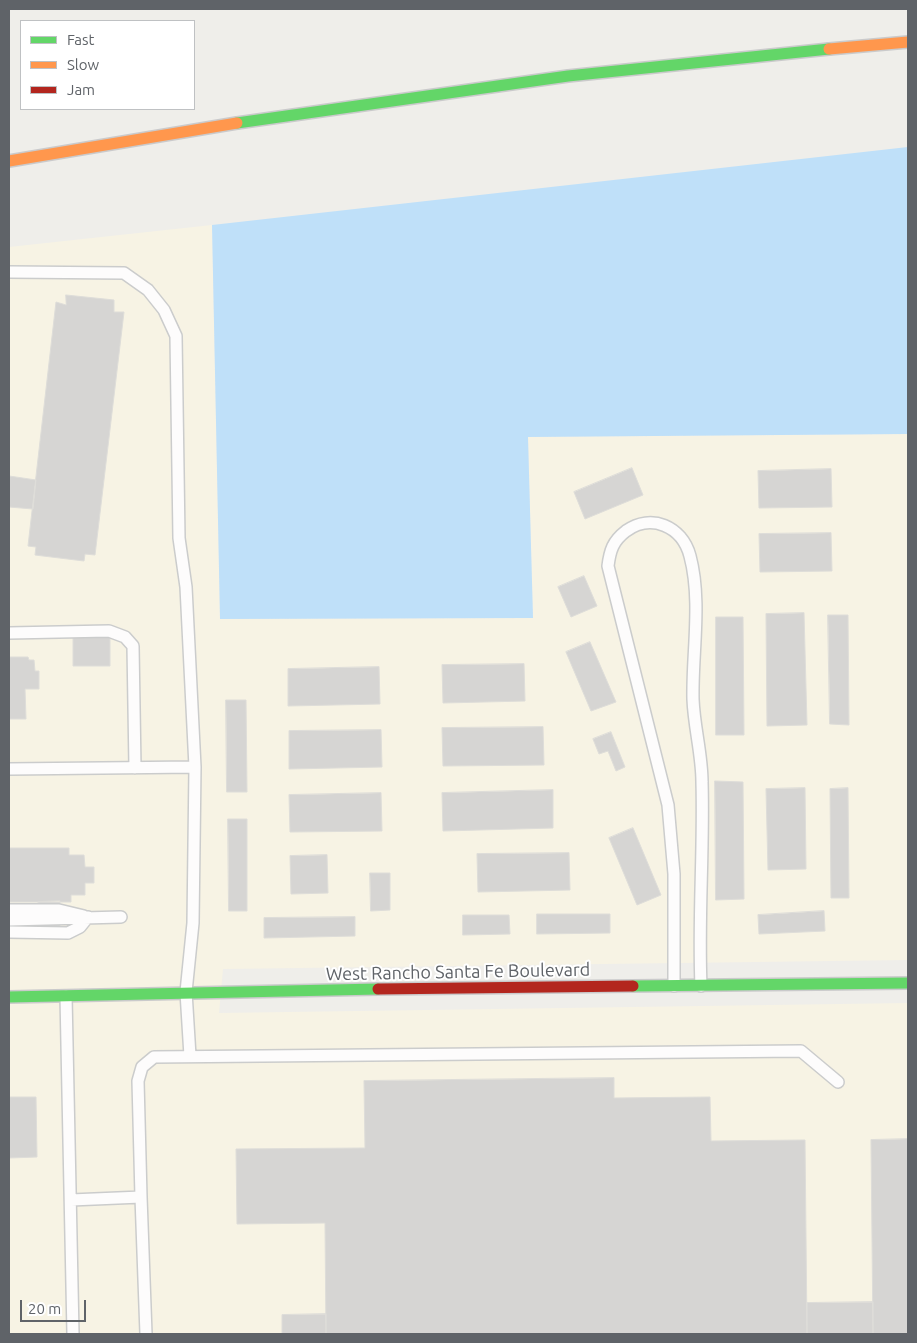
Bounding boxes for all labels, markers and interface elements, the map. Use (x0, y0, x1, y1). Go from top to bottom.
legend (20, 20, 195, 110)
text: Fast (67, 31, 94, 48)
text: Slow (67, 56, 99, 73)
text: Jam (67, 81, 95, 98)
street label: West Rancho Santa Fe Boulevard (326, 959, 590, 985)
scale bar (22, 1290, 89, 1322)
text: 20 m (28, 1300, 61, 1317)

